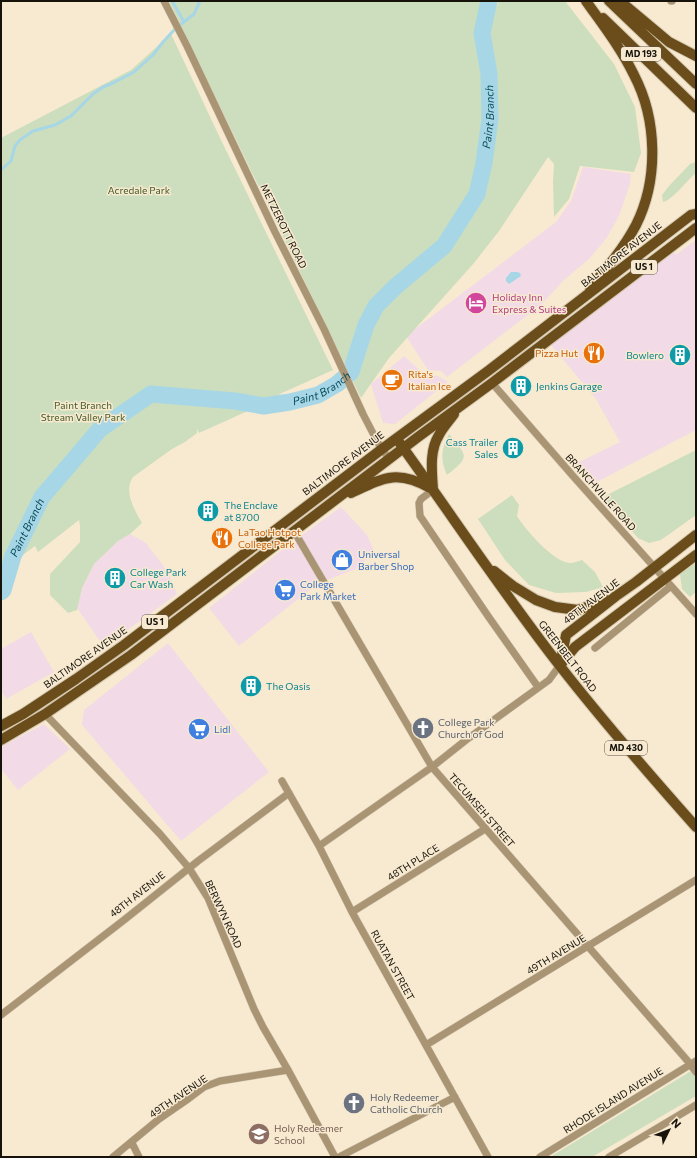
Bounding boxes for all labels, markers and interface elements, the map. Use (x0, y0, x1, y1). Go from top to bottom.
road number: MD 193 (621, 47, 661, 61)
water label: Paint Branch (479, 85, 496, 149)
street label: METZEROTT ROAD (258, 182, 310, 270)
park label: Acredale Park (108, 184, 171, 196)
street label: BALTIMORE AVENUE (578, 219, 664, 289)
road number: US 1 (631, 260, 657, 274)
hotel icon: Holiday Inn Express & Suites (463, 290, 489, 316)
place label: Holiday Inn Express & Suites (492, 291, 567, 315)
restaurant icon: Pizza Hut (581, 340, 607, 366)
building icon: Bowlero (667, 342, 693, 368)
place label: Pizza Hut (535, 347, 578, 359)
place label: Bowlero (626, 349, 664, 361)
cafe icon: Rita's Italian Ice (379, 367, 405, 393)
water label: Paint Branch (291, 368, 353, 407)
place label: Rita's Italian Ice (408, 368, 451, 392)
building icon: Jenkins Garage (508, 373, 534, 399)
place label: Jenkins Garage (536, 380, 602, 392)
park label: Paint Branch Stream Valley Park (41, 399, 126, 423)
street label: BALTIMORE AVENUE (300, 428, 386, 498)
building icon: Cass Trailer Sales (500, 435, 526, 461)
place label: Cass Trailer Sales (446, 436, 498, 460)
street label: BRANCHVILLE ROAD (563, 451, 639, 533)
water label: Paint Branch (7, 496, 46, 559)
building icon: The Enclave at 8700 (195, 498, 221, 524)
place label: The Enclave at 8700 (224, 499, 278, 523)
restaurant icon: LaTao Hotpot College Park (209, 525, 235, 551)
place label: LaTao Hotpot College Park (238, 526, 301, 550)
shop icon: Universal Barber Shop (329, 547, 355, 573)
place label: Universal Barber Shop (358, 548, 414, 572)
building icon: College Park Car Wash (102, 565, 128, 591)
place label: College Park Car Wash (130, 566, 187, 590)
street label: 48TH AVENUE (561, 576, 622, 626)
supermarket icon: College Park Market (272, 577, 298, 603)
place label: College Park Market (300, 578, 356, 602)
road number: US 1 (142, 615, 168, 629)
street label: GREENBELT ROAD (536, 618, 600, 694)
street label: BALTIMORE AVENUE (41, 624, 129, 690)
building icon: The Oasis (238, 673, 264, 699)
place label: The Oasis (266, 680, 311, 692)
church icon: College Park Church of God (410, 715, 436, 741)
supermarket icon: Lidl (186, 716, 212, 742)
place label: College Park Church of God (438, 716, 504, 740)
place label: Lidl (214, 723, 231, 735)
road number: MD 430 (605, 741, 647, 755)
street label: TECUMSEH STREET (447, 770, 518, 850)
street label: 48TH PLACE (385, 841, 441, 883)
street label: 48TH AVENUE (107, 869, 167, 919)
street label: BERWYN ROAD (203, 878, 245, 950)
street label: RUATAN STREET (369, 928, 418, 1003)
street label: 49TH AVENUE (524, 931, 588, 976)
street label: RHODE ISLAND AVENUE (561, 1064, 665, 1136)
street label: 49TH AVENUE (147, 1072, 209, 1120)
church icon: Holy Redeemer Catholic Church (341, 1090, 367, 1116)
place label: Holy Redeemer Catholic Church (370, 1091, 443, 1115)
north arrow (649, 1110, 689, 1150)
text: N (669, 1115, 684, 1130)
school or university icon: Holy Redeemer School (246, 1121, 272, 1147)
place label: Holy Redeemer School (274, 1122, 343, 1146)

